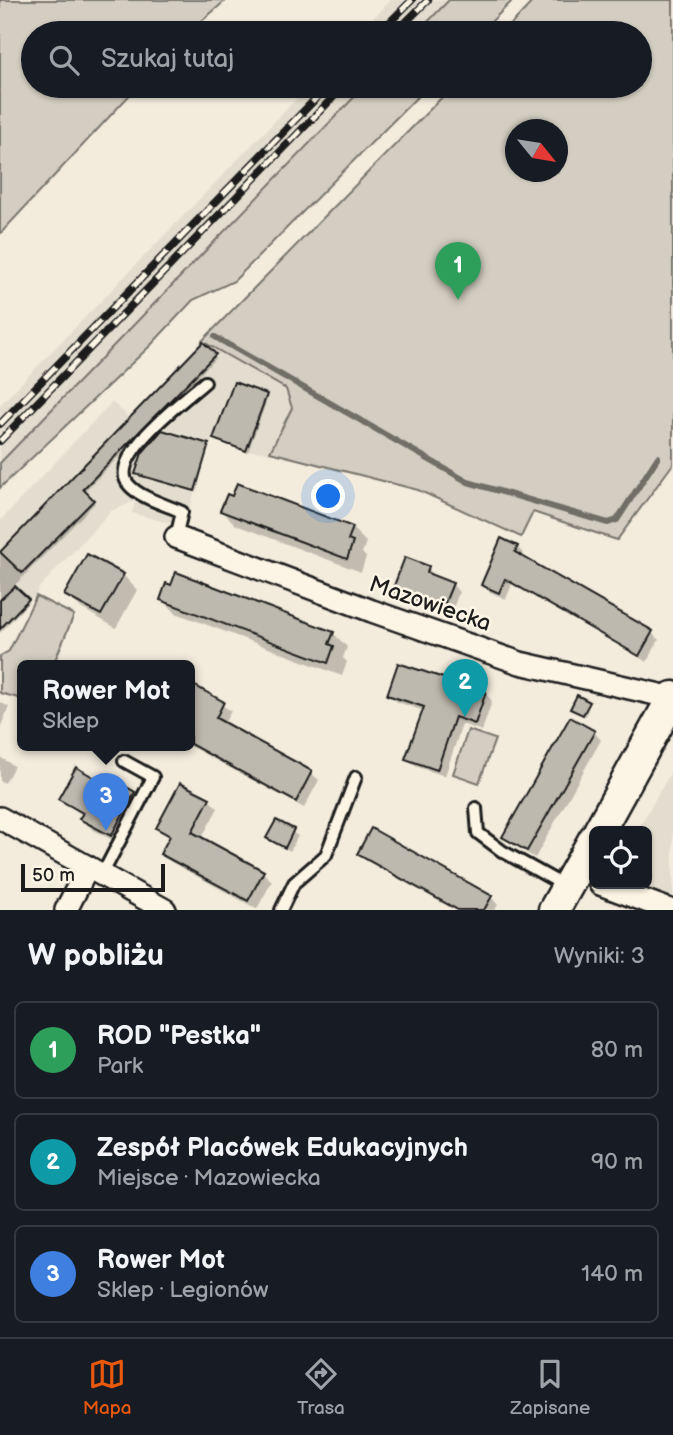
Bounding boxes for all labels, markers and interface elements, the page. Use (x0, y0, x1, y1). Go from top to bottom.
search box (21, 21, 652, 98)
icon: search (45, 41, 83, 79)
text: Szukaj tutaj (101, 44, 234, 75)
north arrow (505, 119, 568, 182)
pin: 1 (435, 242, 481, 300)
your location (311, 479, 345, 513)
street label: Mazowiecka (365, 570, 495, 638)
pin: 2 (442, 659, 488, 717)
popup (17, 660, 195, 751)
text: Rower Mot (42, 676, 170, 707)
text: Sklep (42, 707, 99, 735)
pin: 3 (83, 773, 129, 831)
map controls (589, 826, 652, 889)
button: locate (589, 826, 652, 889)
scale bar (21, 861, 164, 893)
text: 50 m (32, 864, 75, 887)
text: W pobliżu (28, 938, 164, 974)
text: Wyniki: 3 (554, 942, 645, 970)
text: ROD "Pestka" (97, 1021, 261, 1052)
text: 1 (48, 1036, 58, 1064)
text: 80 m (591, 1036, 643, 1064)
text: Park (97, 1052, 143, 1080)
text: Zespół Placówek Edukacyjnych (97, 1133, 468, 1164)
text: 2 (46, 1148, 60, 1176)
text: 90 m (591, 1148, 643, 1176)
text: Miejsce · Mazowiecka (97, 1164, 321, 1192)
text: Rower Mot (97, 1245, 225, 1276)
text: 3 (46, 1260, 60, 1288)
text: 140 m (581, 1260, 643, 1288)
text: Sklep · Legionów (97, 1276, 268, 1304)
tab: Mapa (83, 1355, 132, 1420)
tab: Trasa (297, 1355, 345, 1420)
tab: Zapisane (510, 1355, 590, 1420)

